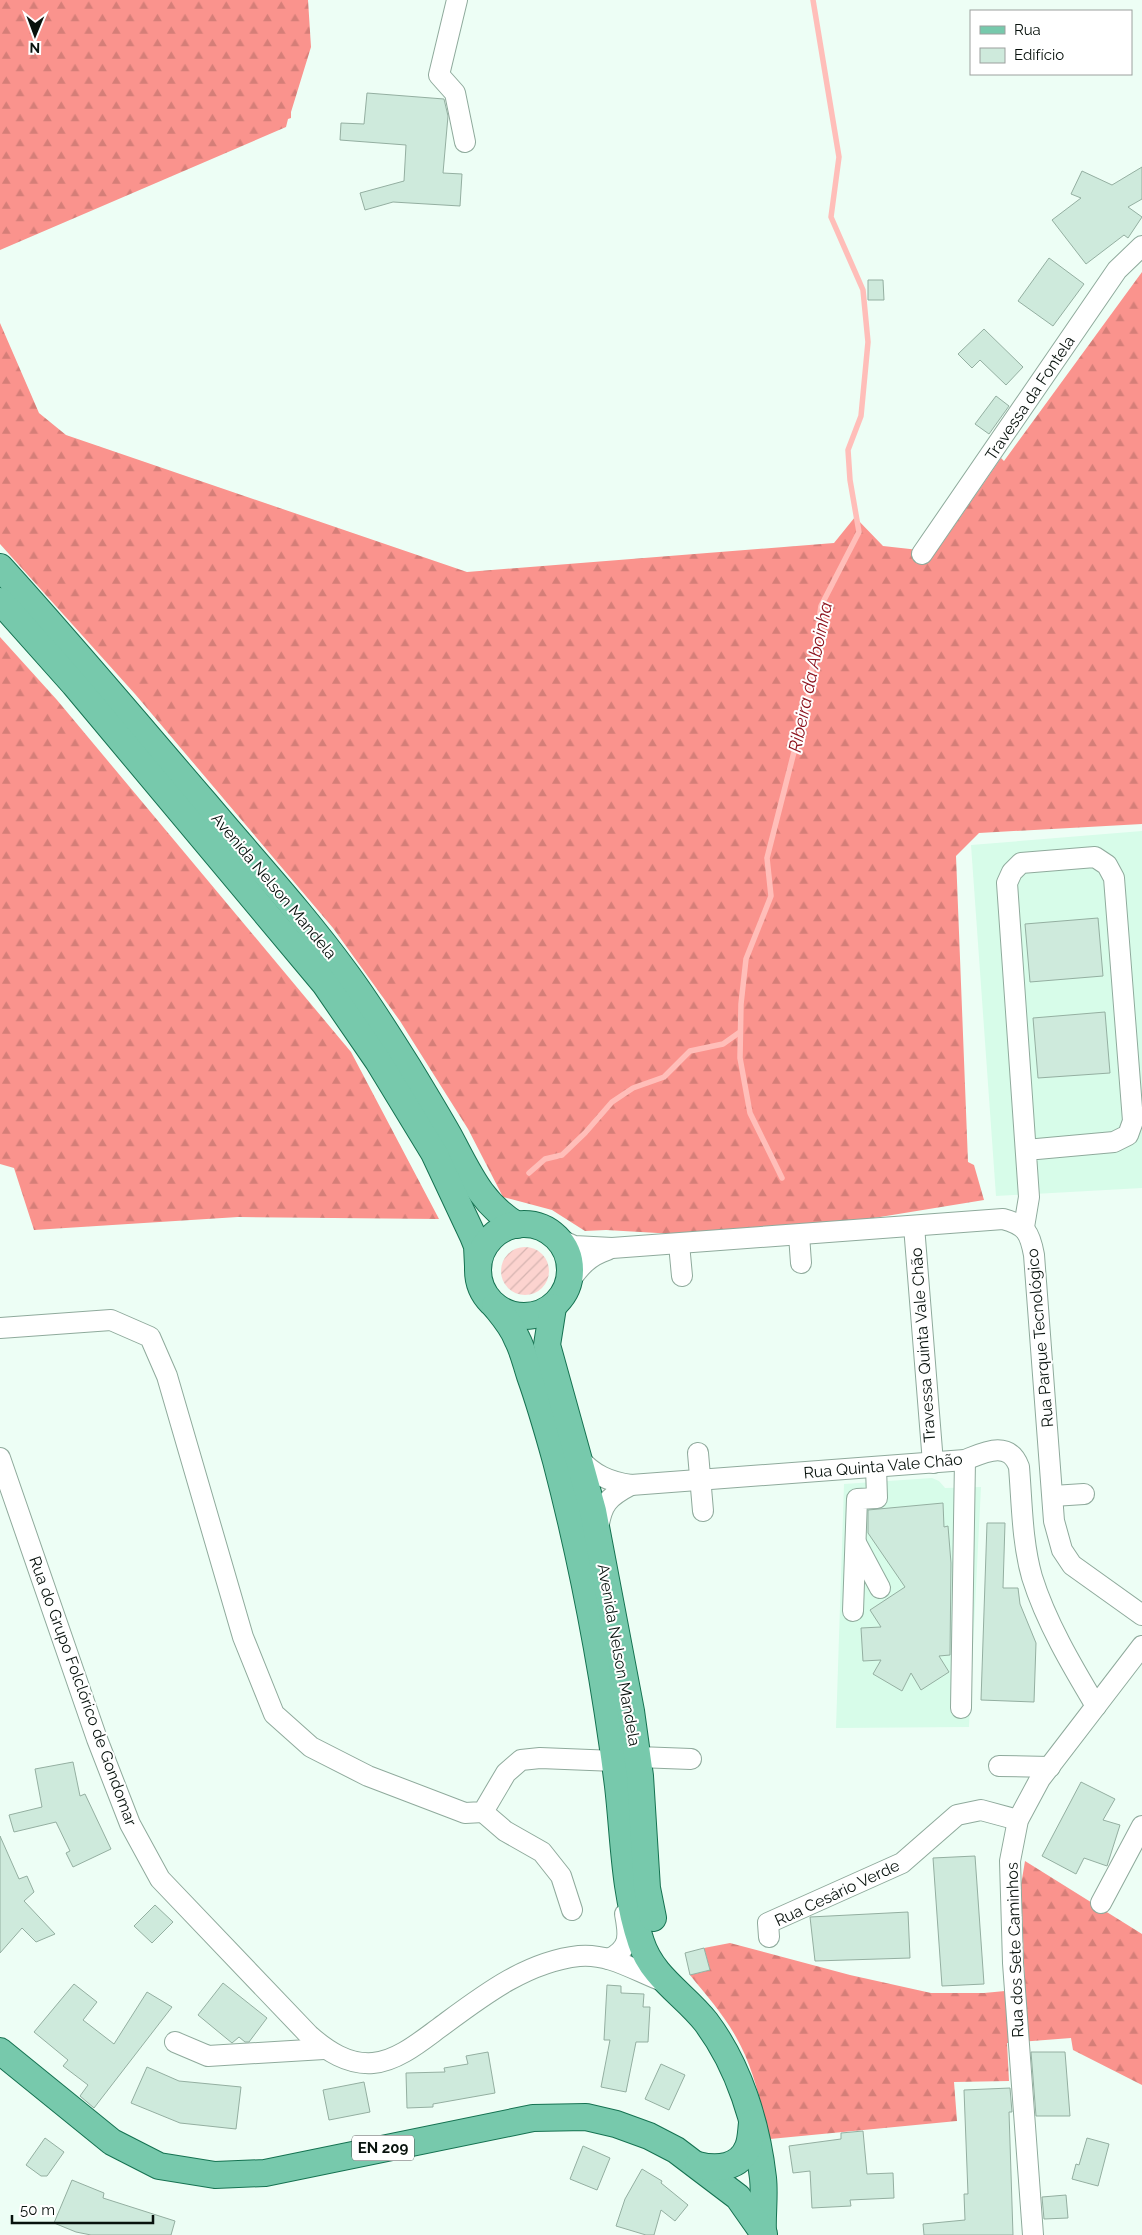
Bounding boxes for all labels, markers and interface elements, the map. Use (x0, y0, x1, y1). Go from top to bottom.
north arrow (10, 10, 60, 60)
legend (970, 10, 1132, 75)
text: Rua (1014, 21, 1041, 39)
text: N (29, 40, 40, 56)
text: Edifício (1014, 46, 1064, 64)
street label: Travessa da Fontela (981, 332, 1079, 464)
water label: Ribeira da Aboinha (784, 600, 836, 754)
street label: Avenida Nelson Mandela (207, 809, 341, 963)
street label: Travessa Quinta Vale Chão (907, 1247, 939, 1443)
street label: Rua Parque Tecnológico (1023, 1248, 1057, 1428)
street label: Rua Quinta Vale Chão (803, 1450, 963, 1482)
street label: Rua do Grupo Folclórico de Gondomar (25, 1554, 141, 1829)
street label: Avenida Nelson Mandela (594, 1562, 644, 1748)
street label: Rua Cesário Verde (772, 1856, 902, 1930)
street label: Rua dos Sete Caminhos (1002, 1862, 1028, 2038)
road number: EN 209 (352, 2136, 414, 2160)
scale bar (12, 2192, 154, 2224)
text: 50 m (20, 2201, 55, 2219)

